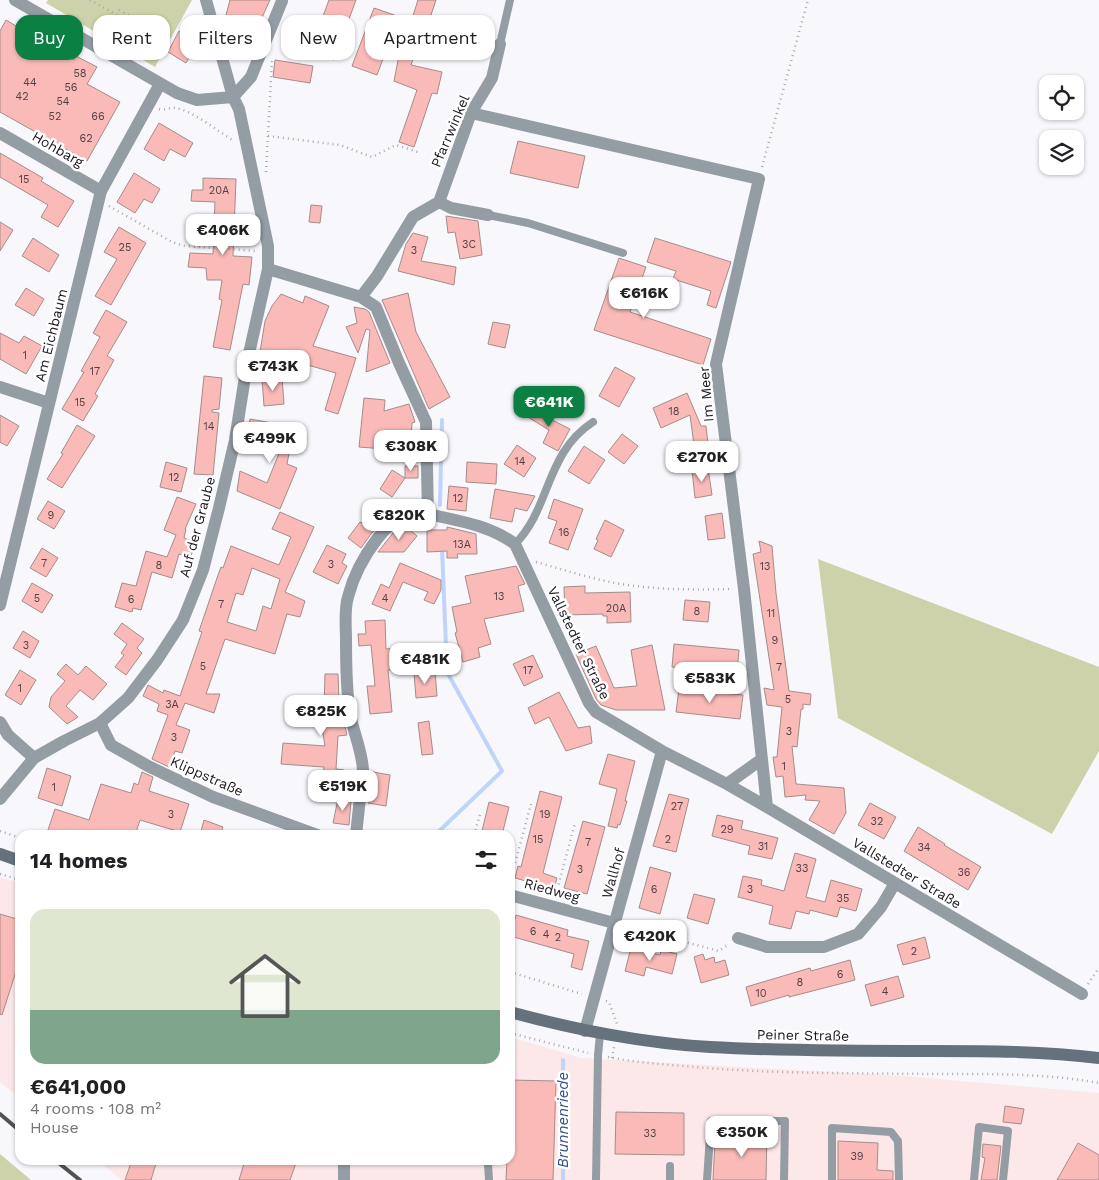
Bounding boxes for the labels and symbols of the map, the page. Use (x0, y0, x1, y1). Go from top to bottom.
house number: 58 (73, 67, 87, 80)
house number: 44 (23, 76, 37, 89)
house number: 56 (64, 81, 78, 94)
house number: 42 (15, 90, 29, 103)
street label: Pfarrwinkel (428, 92, 473, 170)
house number: 54 (56, 95, 70, 108)
house number: 52 (49, 110, 61, 123)
house number: 66 (91, 110, 105, 123)
street label: Hohbarg (29, 128, 87, 170)
house number: 62 (79, 132, 93, 145)
house number: 15 (19, 173, 29, 186)
house number: 20A (209, 184, 229, 197)
pin: €406K (188, 214, 258, 256)
house number: 3C (462, 238, 476, 251)
house number: 25 (119, 241, 131, 254)
house number: 3 (411, 244, 417, 257)
pin: €616K (609, 276, 679, 319)
street label: Am Eichbaum (32, 287, 70, 383)
house number: 1 (23, 349, 27, 362)
pin: €743K (238, 350, 308, 392)
house number: 17 (90, 365, 100, 378)
street label: Im Meer (696, 365, 716, 423)
pin: €641K (514, 386, 584, 428)
house number: 15 (75, 396, 85, 409)
house number: 18 (668, 405, 680, 418)
house number: 14 (203, 420, 215, 433)
pin: €499K (235, 422, 305, 464)
pin: €308K (376, 430, 446, 472)
pin: €270K (667, 440, 737, 483)
house number: 14 (514, 455, 526, 468)
house number: 12 (169, 471, 179, 484)
street label: Auf der Graube (176, 475, 218, 579)
house number: 12 (453, 492, 463, 505)
pin: €820K (364, 498, 434, 541)
house number: 9 (48, 509, 55, 522)
house number: 16 (559, 526, 570, 539)
house number: 13A (453, 538, 471, 551)
house number: 7 (41, 557, 47, 570)
house number: 3 (328, 558, 334, 571)
house number: 8 (156, 559, 163, 572)
house number: 13 (760, 560, 770, 573)
street label: Vallstedter Straße (545, 584, 613, 702)
house number: 13 (494, 590, 504, 603)
house number: 5 (34, 592, 40, 605)
house number: 4 (382, 592, 389, 605)
house number: 6 (128, 593, 135, 606)
house number: 7 (218, 598, 224, 611)
house number: 20A (606, 602, 626, 615)
house number: 8 (694, 605, 701, 618)
house number: 11 (767, 607, 775, 620)
house number: 9 (772, 634, 779, 647)
house number: 3 (23, 639, 29, 652)
pin: €481K (390, 642, 460, 685)
house number: 5 (200, 660, 206, 673)
house number: 7 (776, 661, 782, 674)
pin: €583K (675, 662, 745, 704)
house number: 17 (523, 664, 533, 677)
house number: 1 (18, 682, 22, 695)
house number: 5 (785, 693, 791, 706)
pin: €825K (286, 694, 356, 737)
house number: 3A (165, 698, 179, 711)
house number: 3 (786, 725, 792, 738)
house number: 3 (171, 731, 177, 744)
street label: Klippstraße (168, 753, 246, 799)
house number: 1 (782, 760, 786, 773)
pin: €519K (308, 770, 378, 812)
house number: 1 (52, 781, 56, 794)
house number: 27 (671, 800, 683, 813)
house number: 3 (168, 808, 174, 821)
house number: 19 (539, 808, 551, 821)
house number: 32 (871, 815, 883, 828)
house number: 29 (720, 823, 734, 836)
house number: 15 (533, 833, 543, 846)
house number: 2 (665, 833, 671, 846)
street label: Vallstedter Straße (850, 834, 964, 912)
house number: 7 (585, 836, 591, 849)
house number: 31 (758, 840, 768, 853)
house number: 34 (917, 841, 931, 854)
street label: Wallhof (598, 845, 628, 900)
house number: 33 (796, 862, 808, 875)
house number: 3 (577, 863, 583, 876)
house number: 36 (957, 866, 971, 879)
street label: Riedweg (522, 875, 582, 905)
house number: 6 (651, 883, 658, 896)
house number: 3 (747, 883, 753, 896)
house number: 35 (837, 892, 849, 905)
pin: €420K (615, 920, 685, 962)
house number: 6 (530, 925, 537, 938)
house number: 4 (543, 928, 550, 941)
house number: 2 (555, 931, 561, 944)
house number: 2 (911, 945, 917, 958)
house number: 6 (837, 968, 844, 981)
house number: 8 (797, 976, 804, 989)
house number: 4 (882, 985, 889, 998)
house number: 10 (755, 987, 767, 1000)
street label: Peiner Straße (757, 1026, 849, 1044)
water label: Brunnenriede (554, 1072, 572, 1168)
pin: €350K (707, 1116, 777, 1158)
house number: 33 (644, 1127, 656, 1140)
house number: 39 (850, 1150, 864, 1163)

